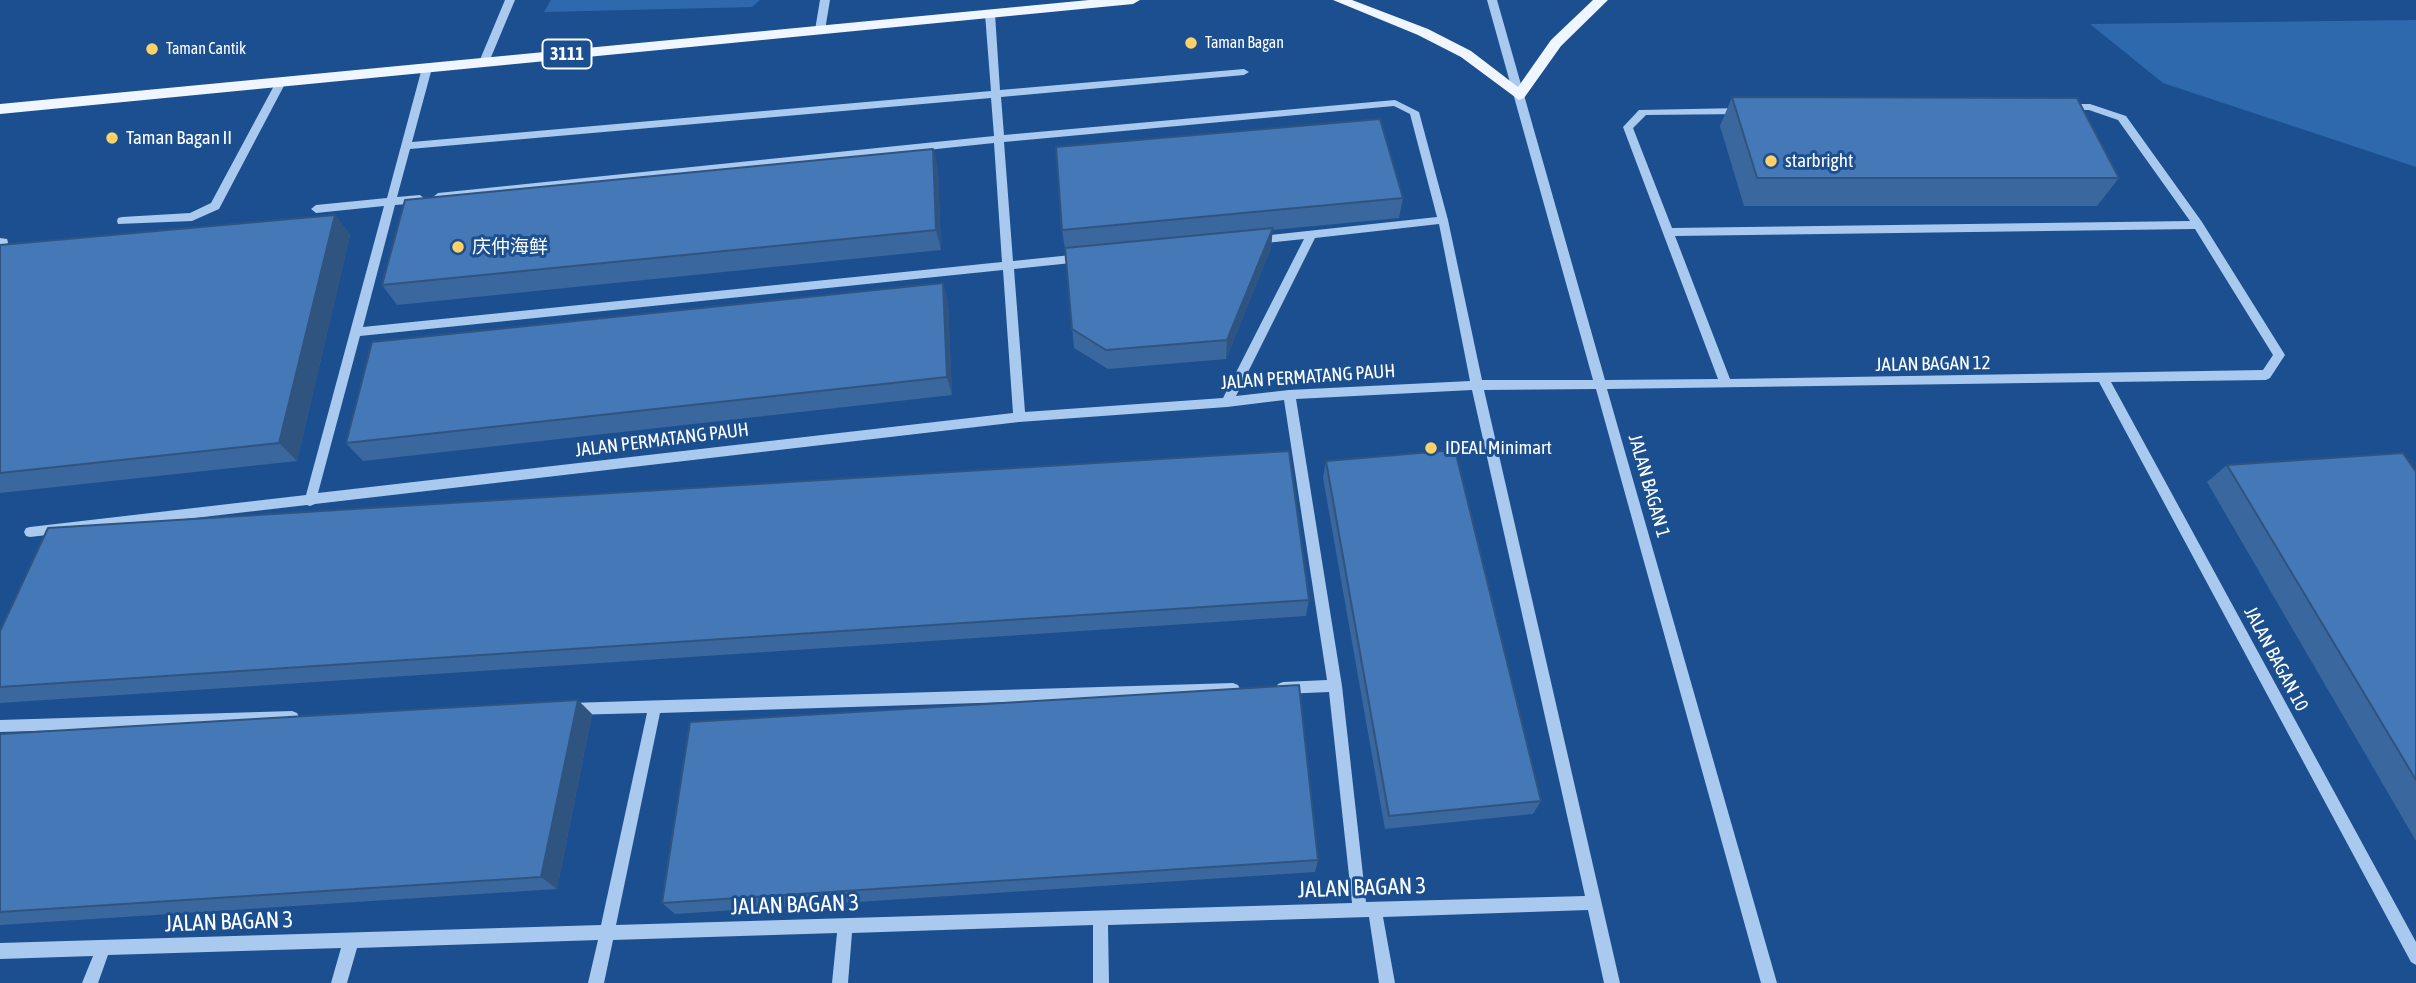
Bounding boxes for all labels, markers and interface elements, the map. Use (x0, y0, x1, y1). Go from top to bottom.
place label: Taman Bagan (1205, 33, 1284, 53)
marker: Taman Bagan (1183, 35, 1199, 51)
place label: Taman Cantik (166, 39, 246, 59)
road number: 3111 (542, 40, 592, 68)
marker: Taman Cantik (144, 41, 160, 57)
place label: Taman Bagan II (126, 127, 232, 149)
marker: Taman Bagan II (104, 130, 120, 146)
place label: starbright (1785, 150, 1853, 172)
marker: starbright (1763, 153, 1779, 169)
place label: 庆仲海鲜 (472, 236, 548, 258)
marker: 庆仲海鲜 (450, 239, 466, 255)
street label: JALAN BAGAN 12 (1875, 352, 1991, 376)
street label: JALAN PERMATANG PAUH (1220, 360, 1396, 394)
street label: JALAN PERMATANG PAUH (574, 418, 750, 462)
street label: JALAN BAGAN 1 (1623, 432, 1675, 540)
place label: IDEAL Minimart (1445, 437, 1552, 459)
marker: IDEAL Minimart (1423, 440, 1439, 456)
street label: JALAN BAGAN 10 (2239, 603, 2313, 715)
street label: JALAN BAGAN 3 (1297, 872, 1427, 904)
street label: JALAN BAGAN 3 (730, 889, 860, 921)
street label: JALAN BAGAN 3 (164, 906, 294, 938)

